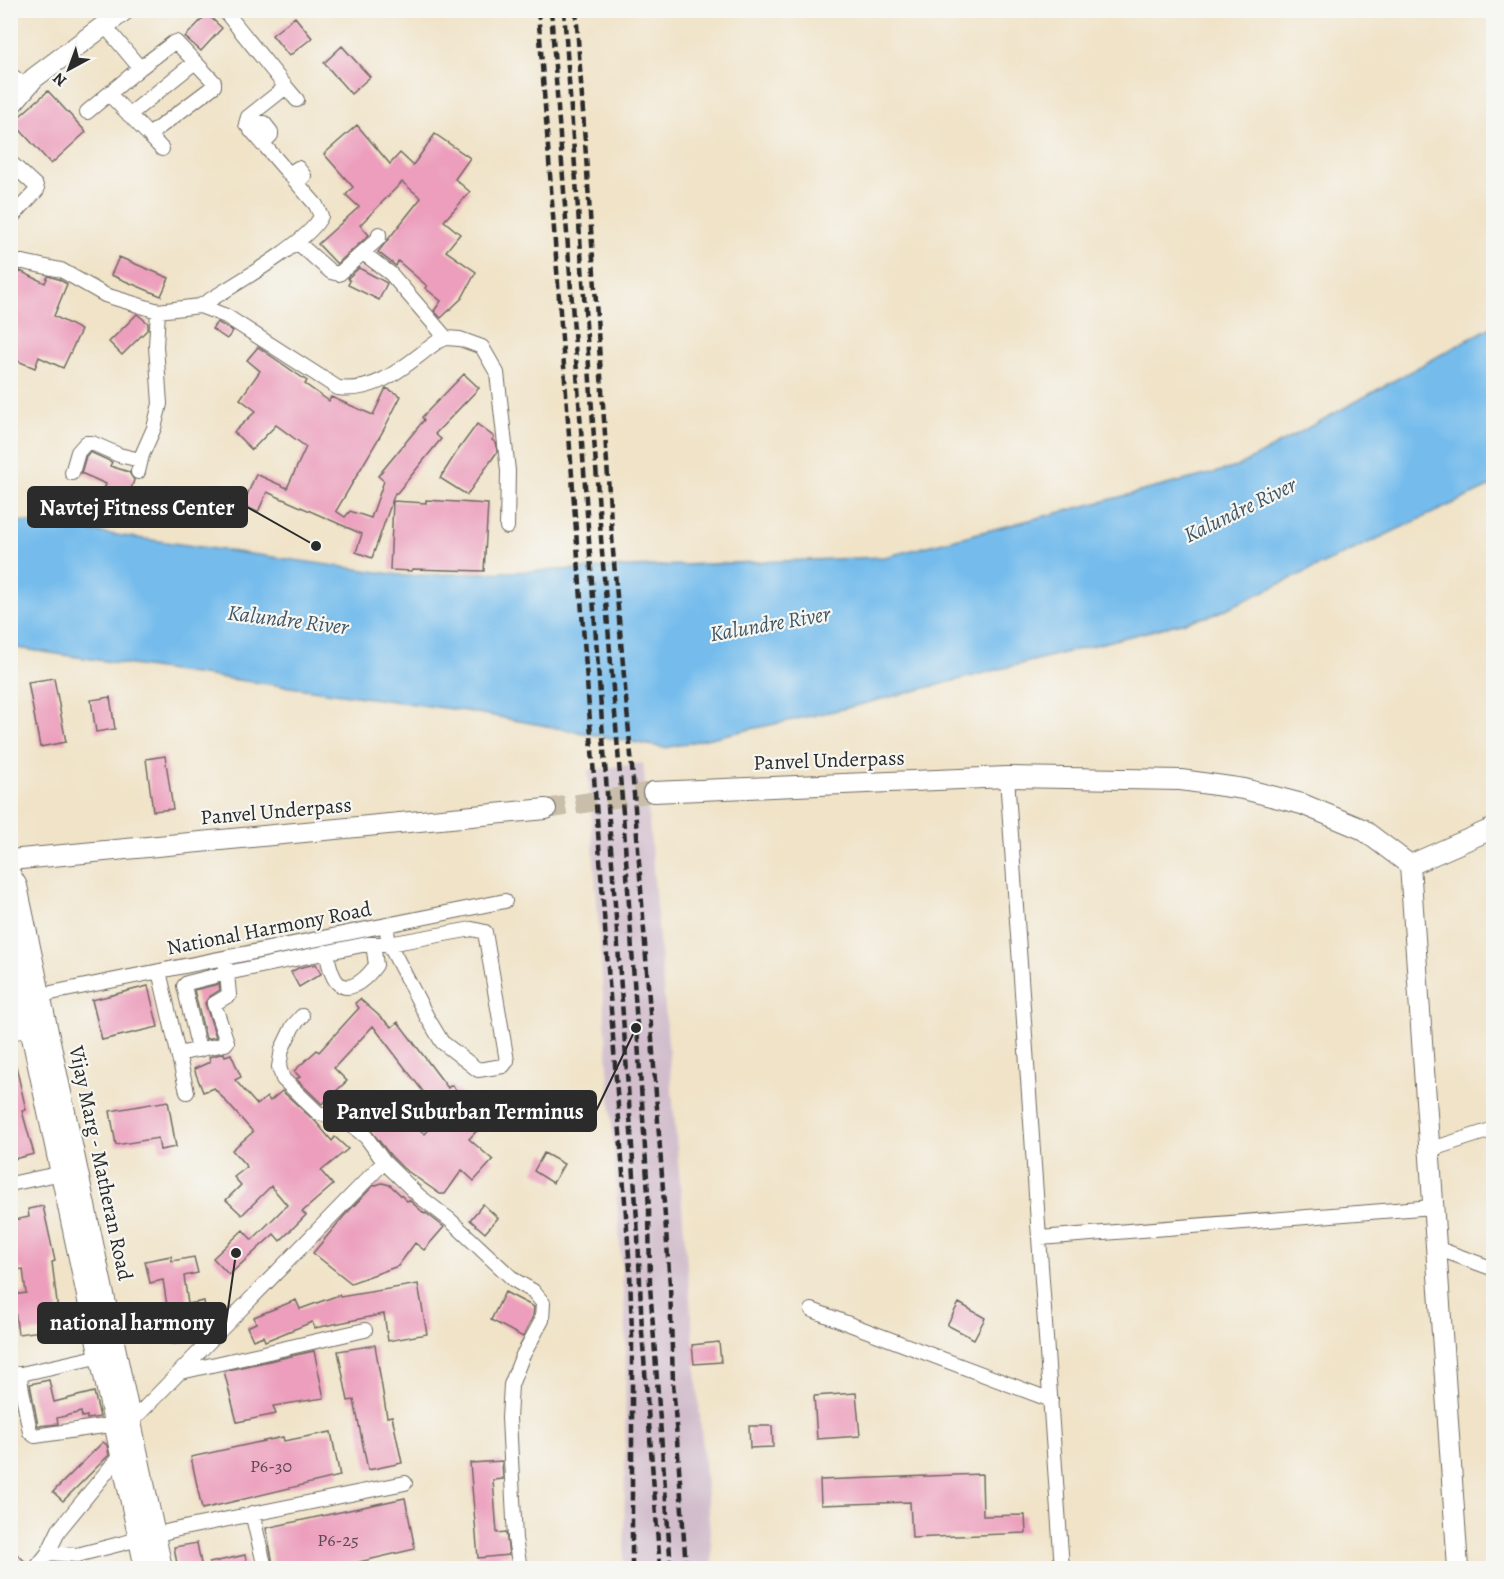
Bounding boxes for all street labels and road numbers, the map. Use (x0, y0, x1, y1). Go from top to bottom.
street label: Panvel Underpass (753, 743, 905, 777)
street label: Panvel Underpass (199, 790, 353, 832)
street label: National Harmony Road (164, 894, 374, 962)
street label: Vijay Marg - Matheran Road (62, 1042, 140, 1284)

